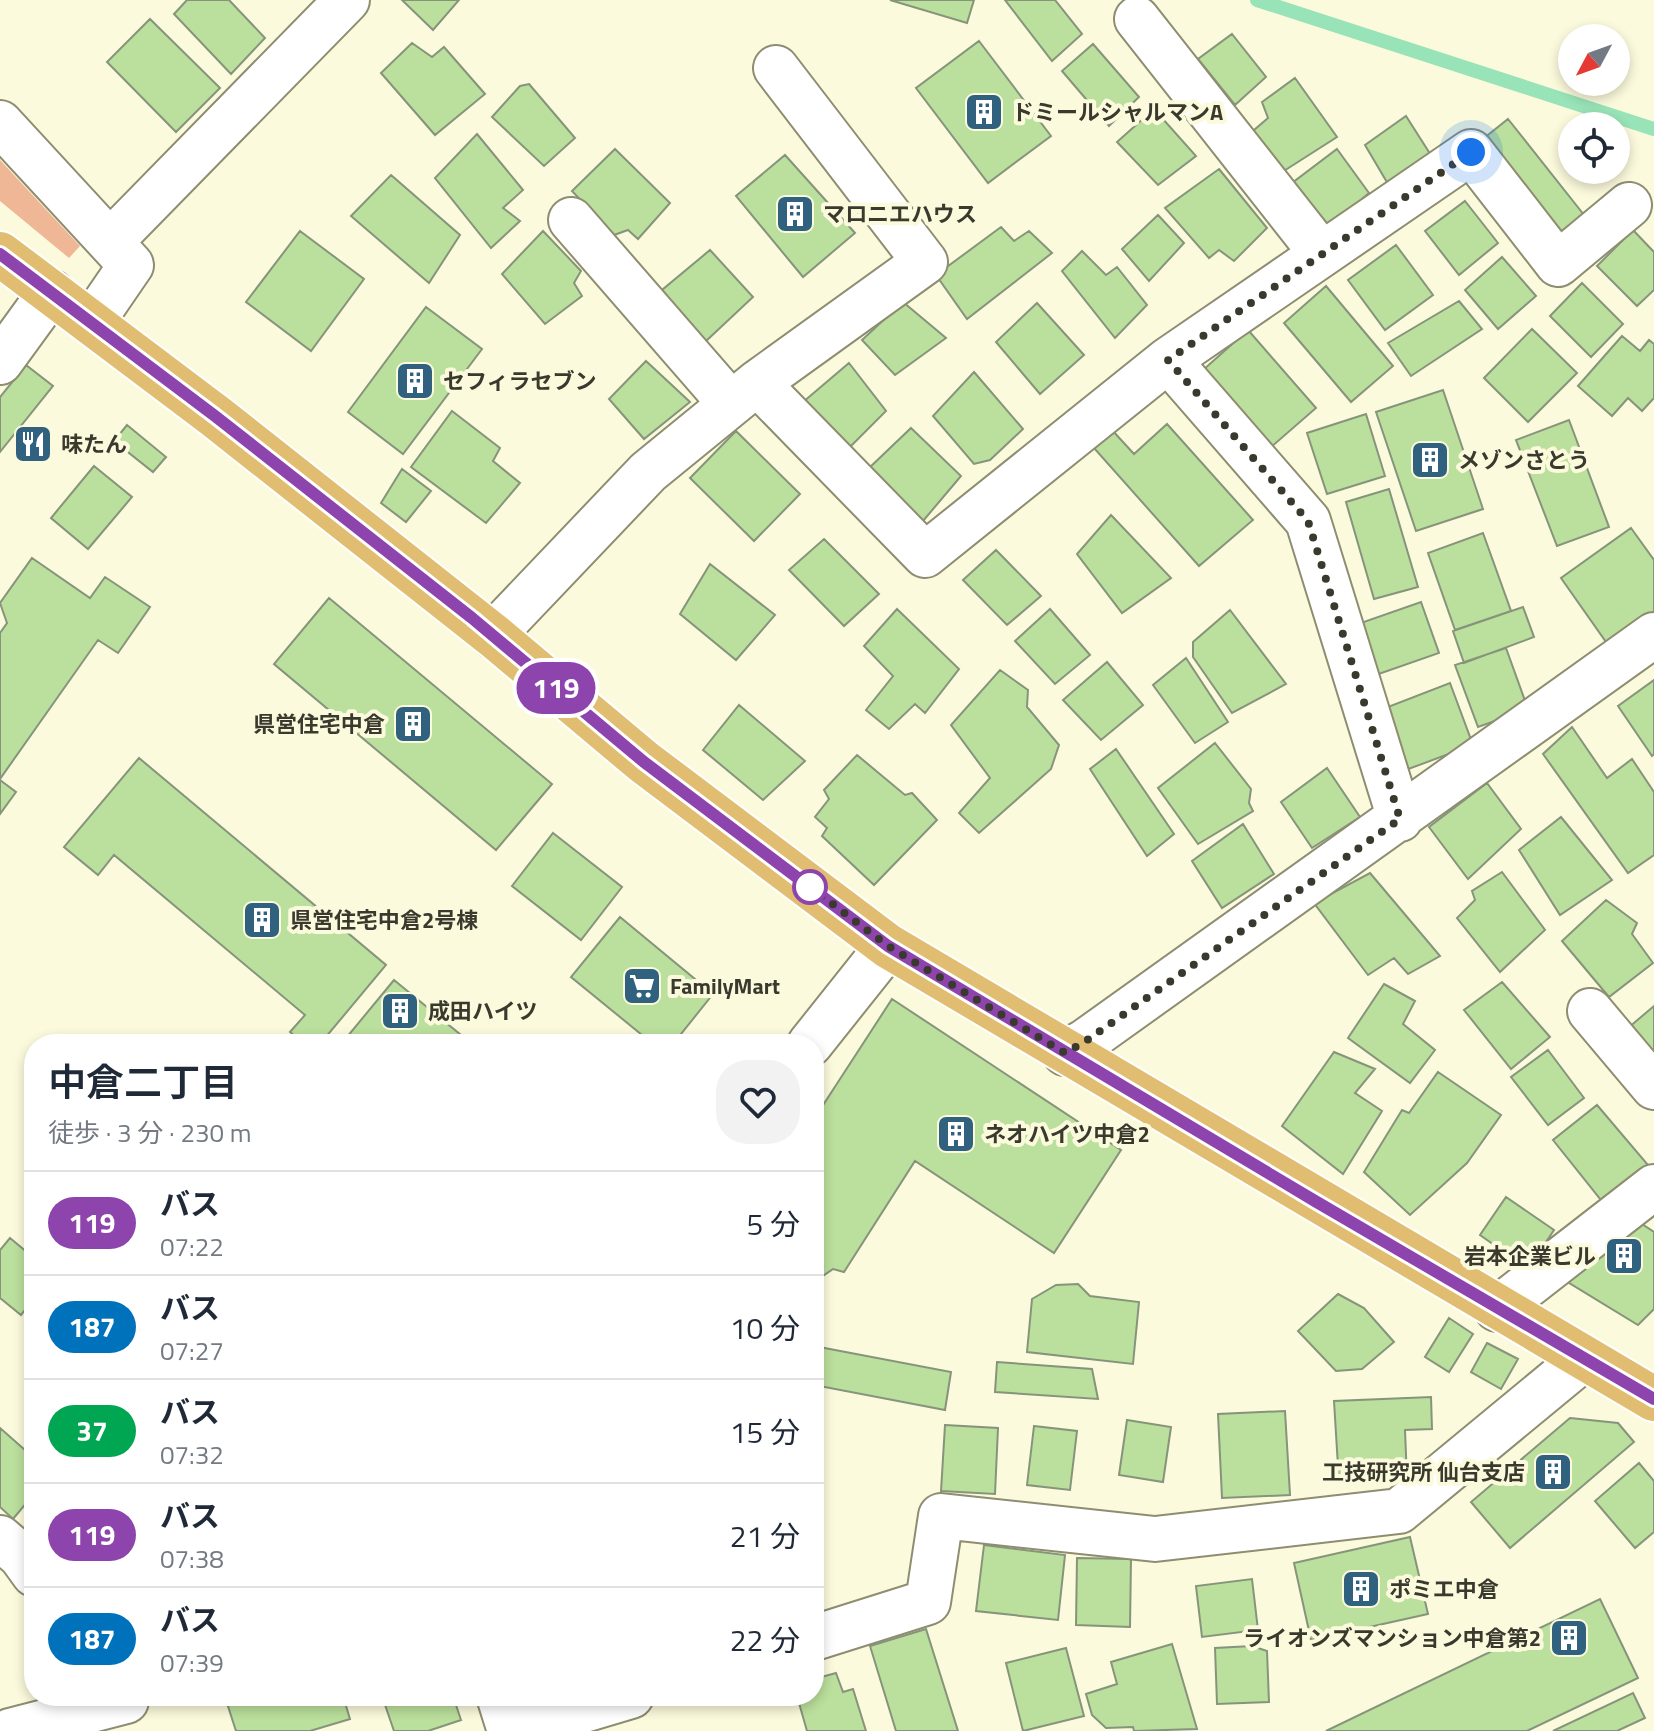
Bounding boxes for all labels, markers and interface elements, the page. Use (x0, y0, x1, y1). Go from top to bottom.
north arrow (1558, 24, 1630, 96)
map controls (1558, 24, 1630, 184)
building icon: ドミールシャルマンA (963, 91, 1005, 133)
place label: ドミールシャルマンA (1012, 95, 1223, 129)
button: locate (1558, 112, 1630, 184)
your location (1451, 132, 1491, 172)
building icon: マロニエハウス (774, 193, 816, 235)
place label: マロニエハウス (823, 197, 977, 231)
building icon: セフィラセブン (394, 360, 436, 402)
place label: セフィラセブン (443, 364, 597, 398)
restaurant icon: 味たん (12, 423, 54, 465)
place label: 味たん (61, 427, 127, 461)
building icon: メゾンさとう (1409, 439, 1451, 481)
place label: メゾンさとう (1458, 443, 1590, 477)
line badge: 119 (510, 662, 602, 714)
text: 119 (532, 666, 580, 709)
building icon: 県営住宅中倉 (392, 703, 434, 745)
place label: 県営住宅中倉 (253, 707, 385, 741)
unlabelled marker (793, 870, 827, 904)
building icon: 県営住宅中倉2号棟 (241, 899, 283, 941)
place label: 県営住宅中倉2号棟 (290, 903, 478, 937)
supermarket icon: FamilyMart (621, 965, 663, 1007)
place label: FamilyMart (670, 969, 780, 1003)
building icon: 成田ハイツ (379, 990, 421, 1032)
place label: 成田ハイツ (428, 994, 538, 1028)
text: 中倉二丁目 (48, 1053, 238, 1111)
button: heart (716, 1060, 800, 1144)
text: 徒歩 · 3 分 · 230 m (48, 1113, 252, 1152)
building icon: ネオハイツ中倉2 (935, 1113, 977, 1155)
place label: ネオハイツ中倉2 (984, 1117, 1150, 1151)
text: バス (160, 1181, 220, 1227)
text: 119 (68, 1201, 116, 1244)
text: 5 分 (747, 1201, 800, 1247)
text: 07:22 (160, 1227, 224, 1266)
building icon: 岩本企業ビル (1603, 1235, 1645, 1277)
place label: 岩本企業ビル (1464, 1239, 1596, 1273)
text: バス (160, 1285, 220, 1331)
text: 187 (68, 1305, 116, 1348)
text: 10 分 (730, 1305, 800, 1351)
text: 07:27 (160, 1331, 224, 1370)
text: バス (160, 1389, 220, 1435)
text: 37 (76, 1409, 108, 1452)
text: 15 分 (730, 1409, 800, 1455)
text: 07:32 (160, 1435, 224, 1474)
building icon: 工技研究所 仙台支店 (1532, 1451, 1574, 1493)
place label: 工技研究所 仙台支店 (1322, 1455, 1525, 1489)
text: バス (160, 1493, 220, 1539)
text: 119 (68, 1513, 116, 1556)
text: 21 分 (730, 1513, 800, 1559)
text: 07:38 (160, 1539, 224, 1578)
building icon: ポミエ中倉 (1340, 1568, 1382, 1610)
place label: ポミエ中倉 (1389, 1572, 1499, 1606)
text: バス (160, 1597, 220, 1643)
text: 187 (68, 1617, 116, 1660)
text: 22 分 (730, 1617, 800, 1663)
building icon: ライオンズマンション中倉第2 (1548, 1617, 1590, 1659)
place label: ライオンズマンション中倉第2 (1243, 1621, 1541, 1655)
text: 07:39 (160, 1643, 224, 1682)

